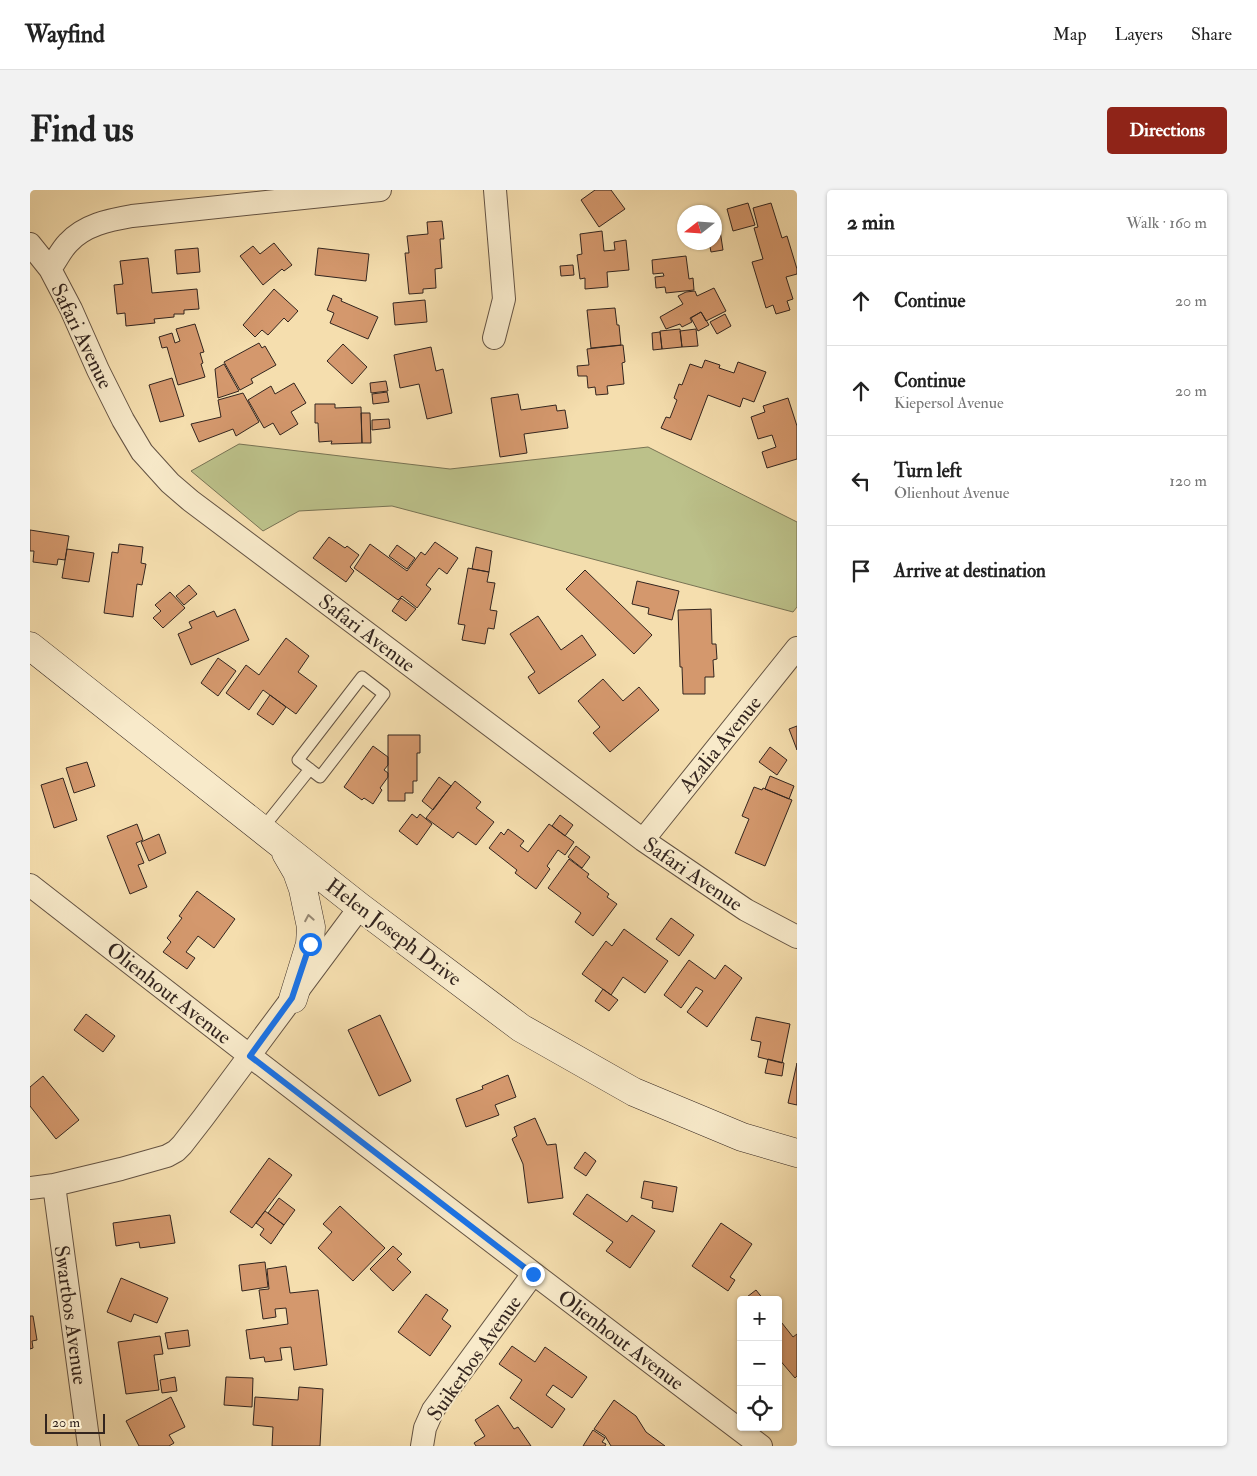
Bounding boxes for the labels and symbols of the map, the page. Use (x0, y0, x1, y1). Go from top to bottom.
north arrow (677, 205, 722, 250)
street label: Safari Avenue (44, 279, 119, 394)
street label: Safari Avenue (313, 588, 421, 679)
street label: Azalia Avenue (672, 690, 768, 799)
street label: Safari Avenue (638, 831, 748, 918)
street label: Helen Joseph Drive (320, 872, 467, 992)
one-way arrow (305, 913, 315, 922)
route start (299, 933, 322, 956)
street label: Olienhout Avenue (101, 936, 237, 1051)
street label: Swartbos Avenue (47, 1244, 94, 1387)
route end (522, 1263, 545, 1286)
street label: Olienhout Avenue (552, 1284, 689, 1397)
street label: Suikerbos Avenue (421, 1290, 528, 1426)
scale bar (45, 1411, 105, 1434)

